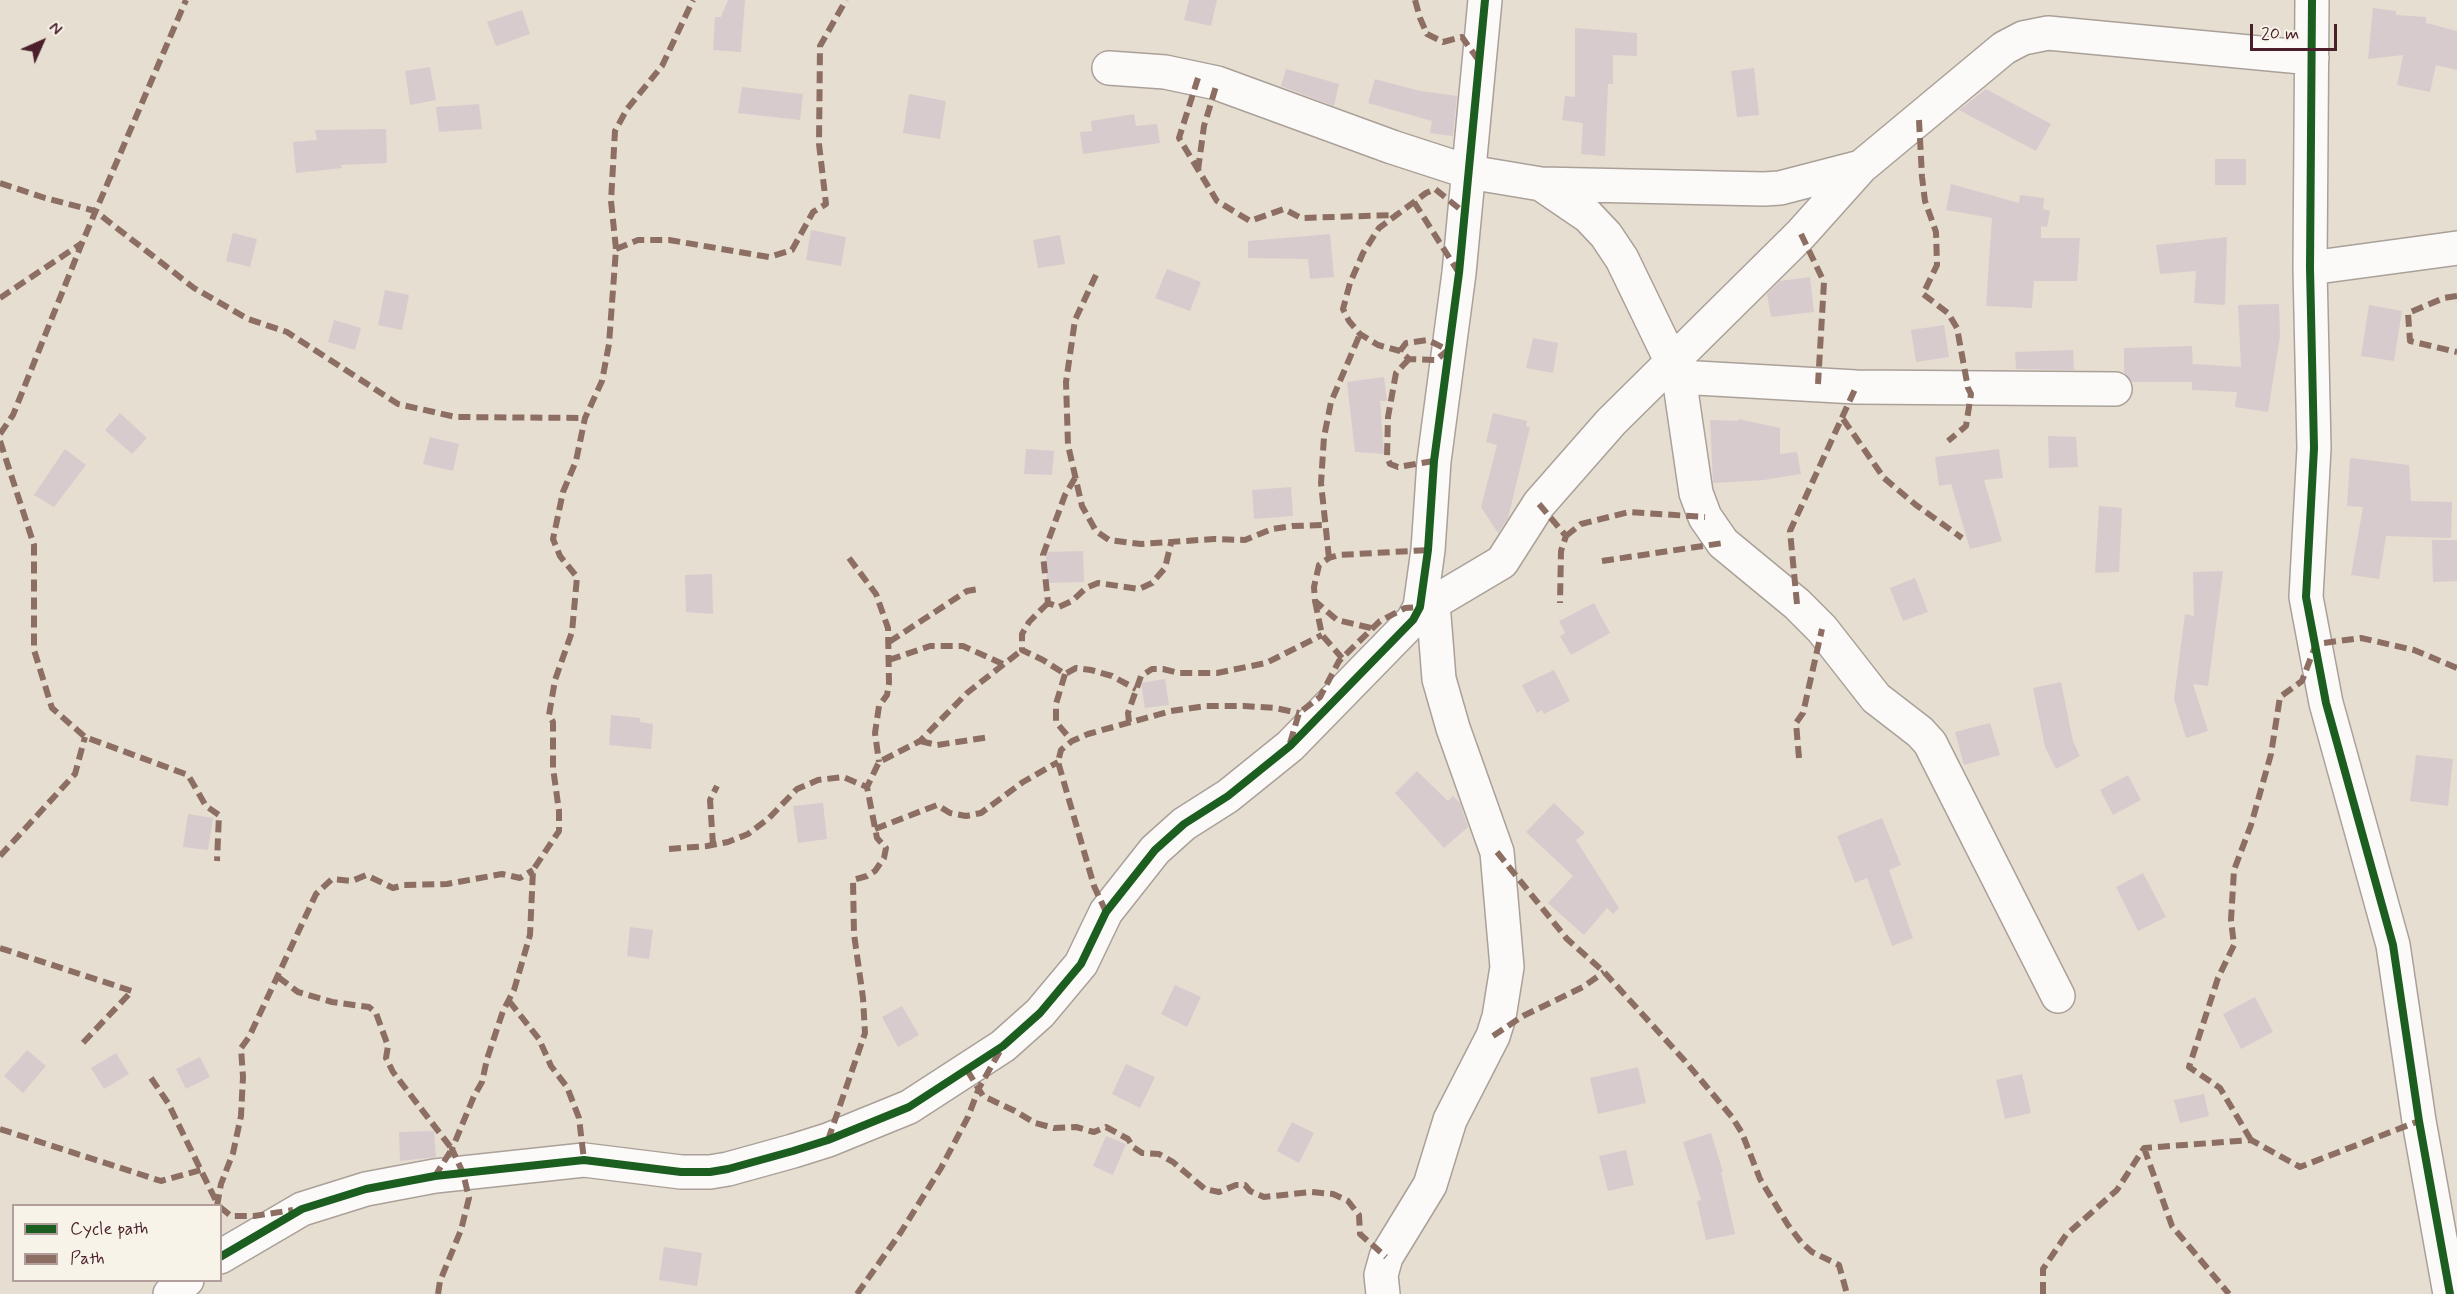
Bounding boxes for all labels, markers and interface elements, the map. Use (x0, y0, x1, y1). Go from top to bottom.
north arrow (12, 12, 72, 72)
scale bar (2253, 12, 2340, 50)
text: N (44, 18, 66, 40)
text: 20 m (2261, 22, 2299, 46)
legend (12, 1204, 222, 1282)
text: Cycle path (70, 1217, 148, 1241)
text: Path (70, 1247, 105, 1271)

